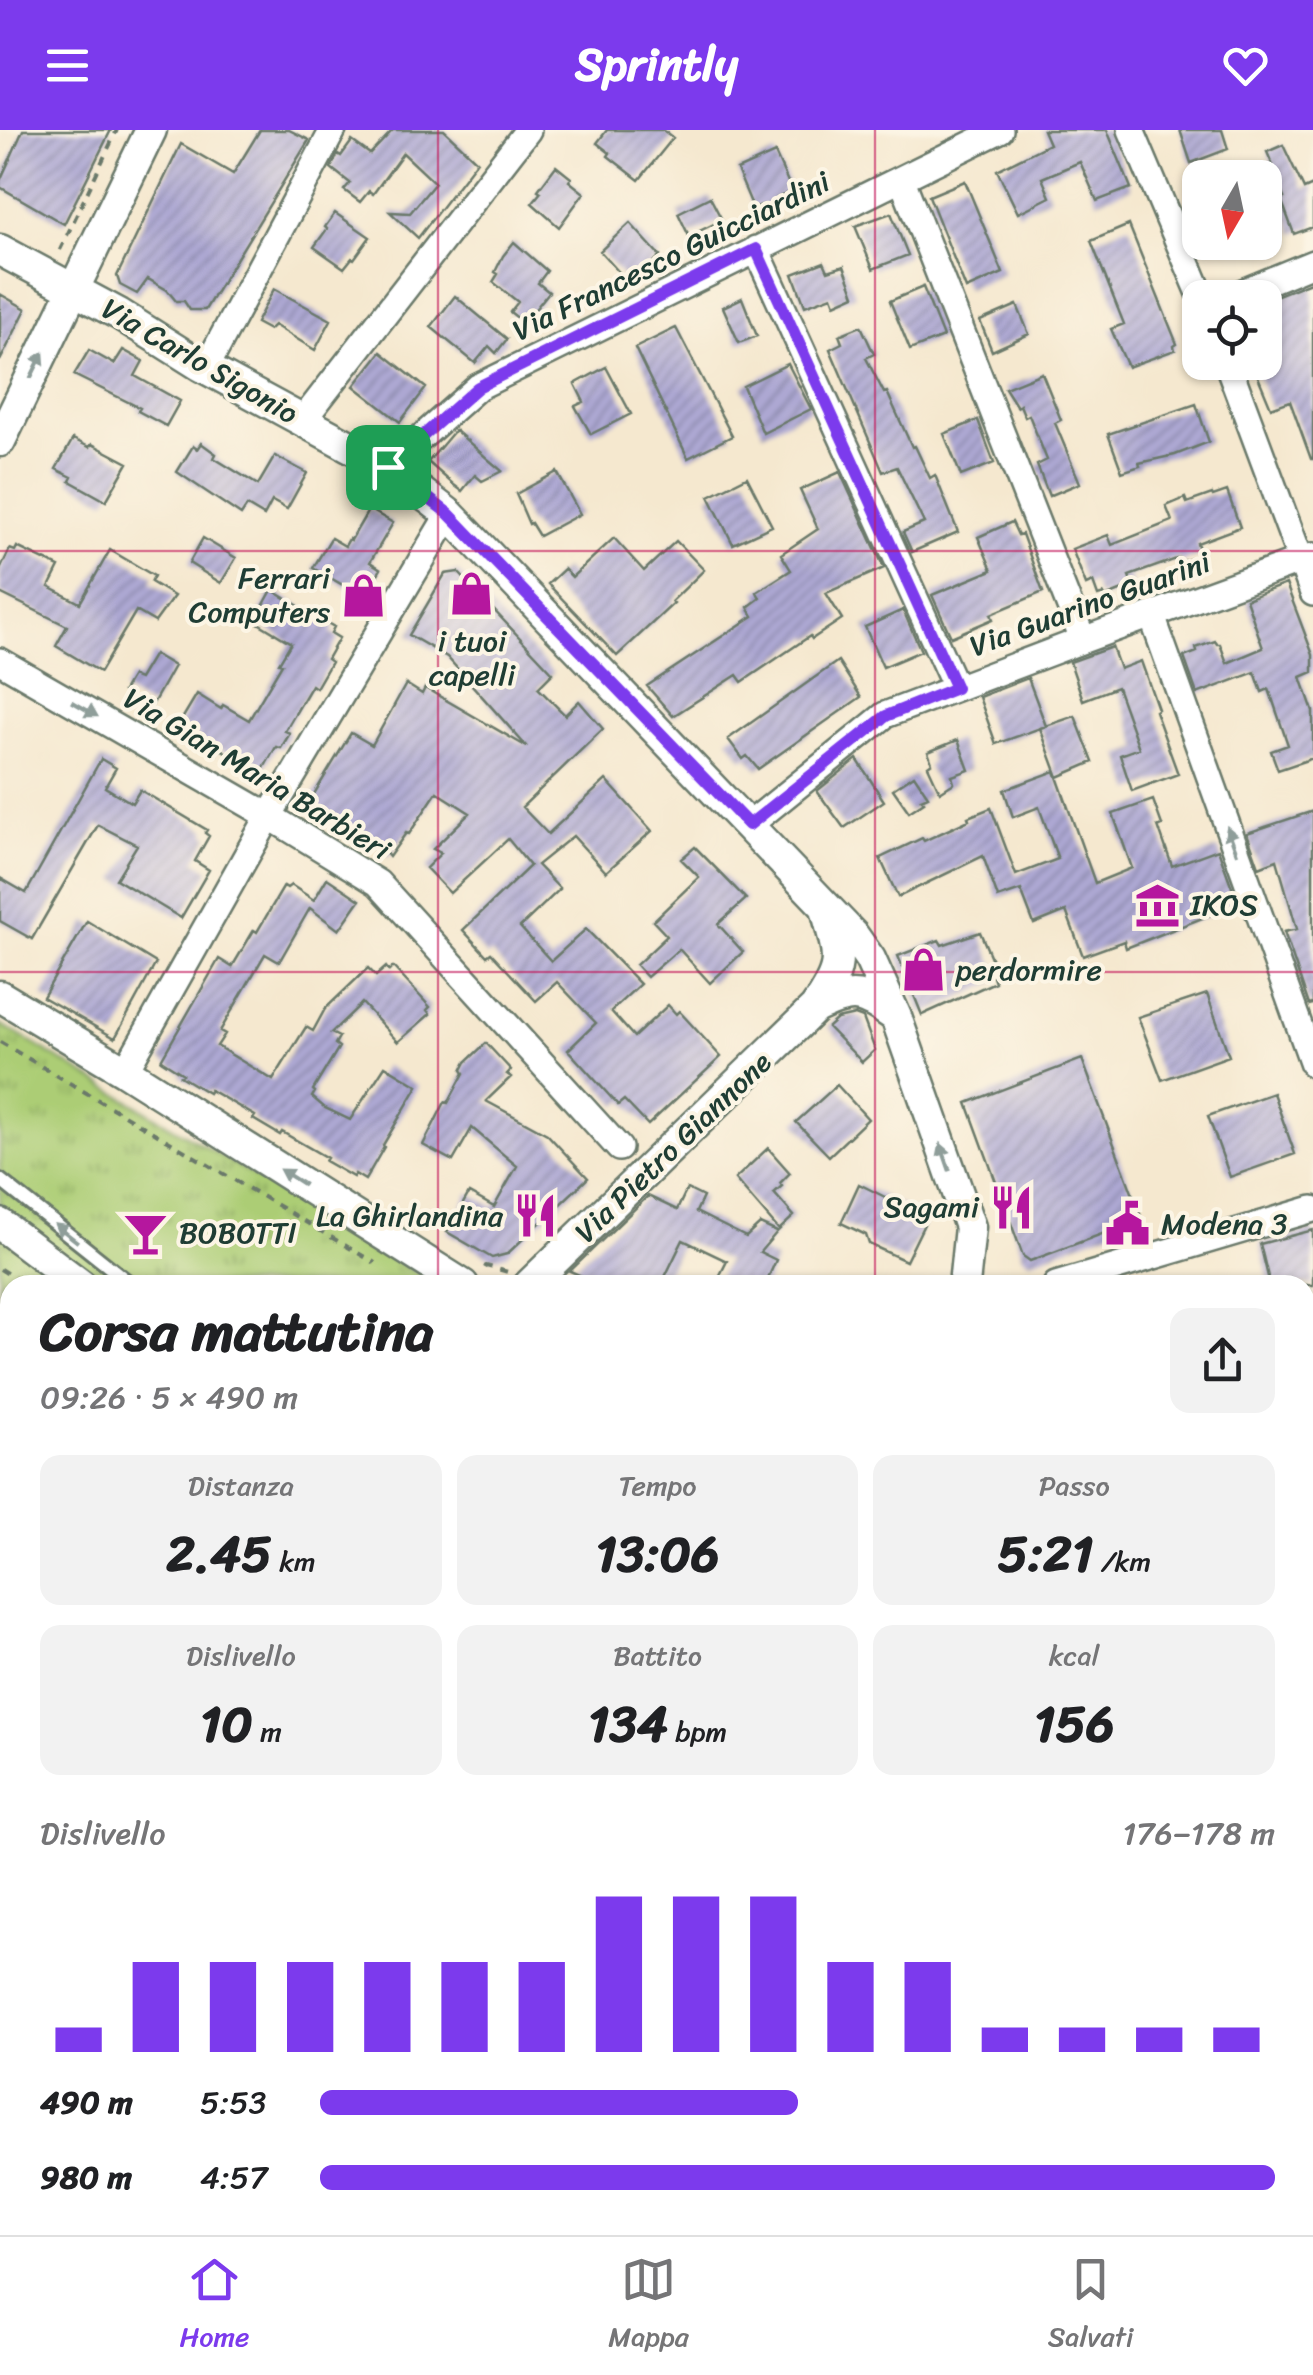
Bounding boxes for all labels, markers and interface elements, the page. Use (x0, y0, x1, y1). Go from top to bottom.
text: Sprintly (575, 25, 738, 105)
icon: menu (40, 38, 95, 93)
icon: heart (1218, 38, 1273, 93)
street label: Via Francesco Guicciardini (503, 155, 841, 357)
north arrow (1182, 160, 1282, 260)
map controls (1182, 160, 1282, 380)
button: locate (1182, 280, 1282, 380)
street label: Via Carlo Sigonio (91, 282, 309, 440)
one-way arrow (29, 351, 46, 380)
pin (346, 425, 431, 510)
icon: arrive (361, 440, 416, 495)
street label: Via Guarino Guarini (962, 535, 1220, 673)
place label: Ferrari Computers (188, 551, 331, 639)
shop icon: i tuoi capelli (448, 570, 496, 618)
shop icon: Ferrari Computers (339, 571, 387, 619)
place label: i tuoi capelli (429, 614, 516, 702)
street label: Via Gian Maria Barbieri (112, 672, 403, 877)
one-way arrow (70, 701, 99, 718)
one-way arrow (1224, 825, 1239, 855)
place label: IKOS (1189, 878, 1259, 932)
museum icon: IKOS (1133, 881, 1181, 929)
place label: perdormire (954, 943, 1102, 997)
shop icon: perdormire (899, 946, 947, 994)
street label: Via Pietro Giannone (561, 1038, 785, 1256)
one-way arrow (937, 1142, 952, 1172)
one-way arrow (278, 1168, 306, 1186)
place label: Sagami (884, 1180, 980, 1234)
restaurant icon: Sagami (988, 1183, 1036, 1231)
place label: La Ghirlandina (316, 1189, 504, 1243)
restaurant icon: La Ghirlandina (512, 1192, 560, 1240)
place label: Modena 3 (1161, 1197, 1287, 1251)
public building icon: Modena 3 (1104, 1200, 1152, 1248)
place label: BOBOTTI (179, 1206, 297, 1260)
bar icon: BOBOTTI (122, 1209, 170, 1257)
one-way arrow (53, 1223, 79, 1244)
text: Corsa mattutina (40, 1283, 433, 1380)
button: share (1170, 1308, 1275, 1413)
text: 09:26 · 5 × 490 m (40, 1369, 298, 1426)
text: Distanza (188, 1461, 294, 1510)
text: Tempo (619, 1461, 696, 1510)
text: Passo (1039, 1461, 1110, 1510)
text: 2.45 (166, 1510, 272, 1599)
text: 13:06 (595, 1510, 719, 1599)
text: 5:21 (997, 1510, 1093, 1599)
text: km (272, 1537, 316, 1586)
text: /km (1093, 1537, 1151, 1586)
text: Dislivello (186, 1631, 296, 1680)
text: Battito (613, 1631, 702, 1680)
text: kcal (1049, 1631, 1100, 1680)
text: 10 (200, 1680, 253, 1769)
text: 134 (588, 1680, 668, 1769)
text: 156 (1034, 1680, 1114, 1769)
text: m (253, 1707, 282, 1756)
text: bpm (668, 1707, 727, 1756)
text: Dislivello (40, 1805, 165, 1862)
text: 176–178 m (1122, 1805, 1275, 1862)
text: 490 m (40, 2074, 133, 2131)
text: 5:53 (200, 2074, 266, 2131)
text: 980 m (40, 2149, 132, 2206)
text: 4:57 (200, 2149, 268, 2206)
tab: Home (179, 2252, 249, 2361)
tab: Mappa (608, 2252, 689, 2361)
tab: Salvati (1048, 2252, 1134, 2361)

